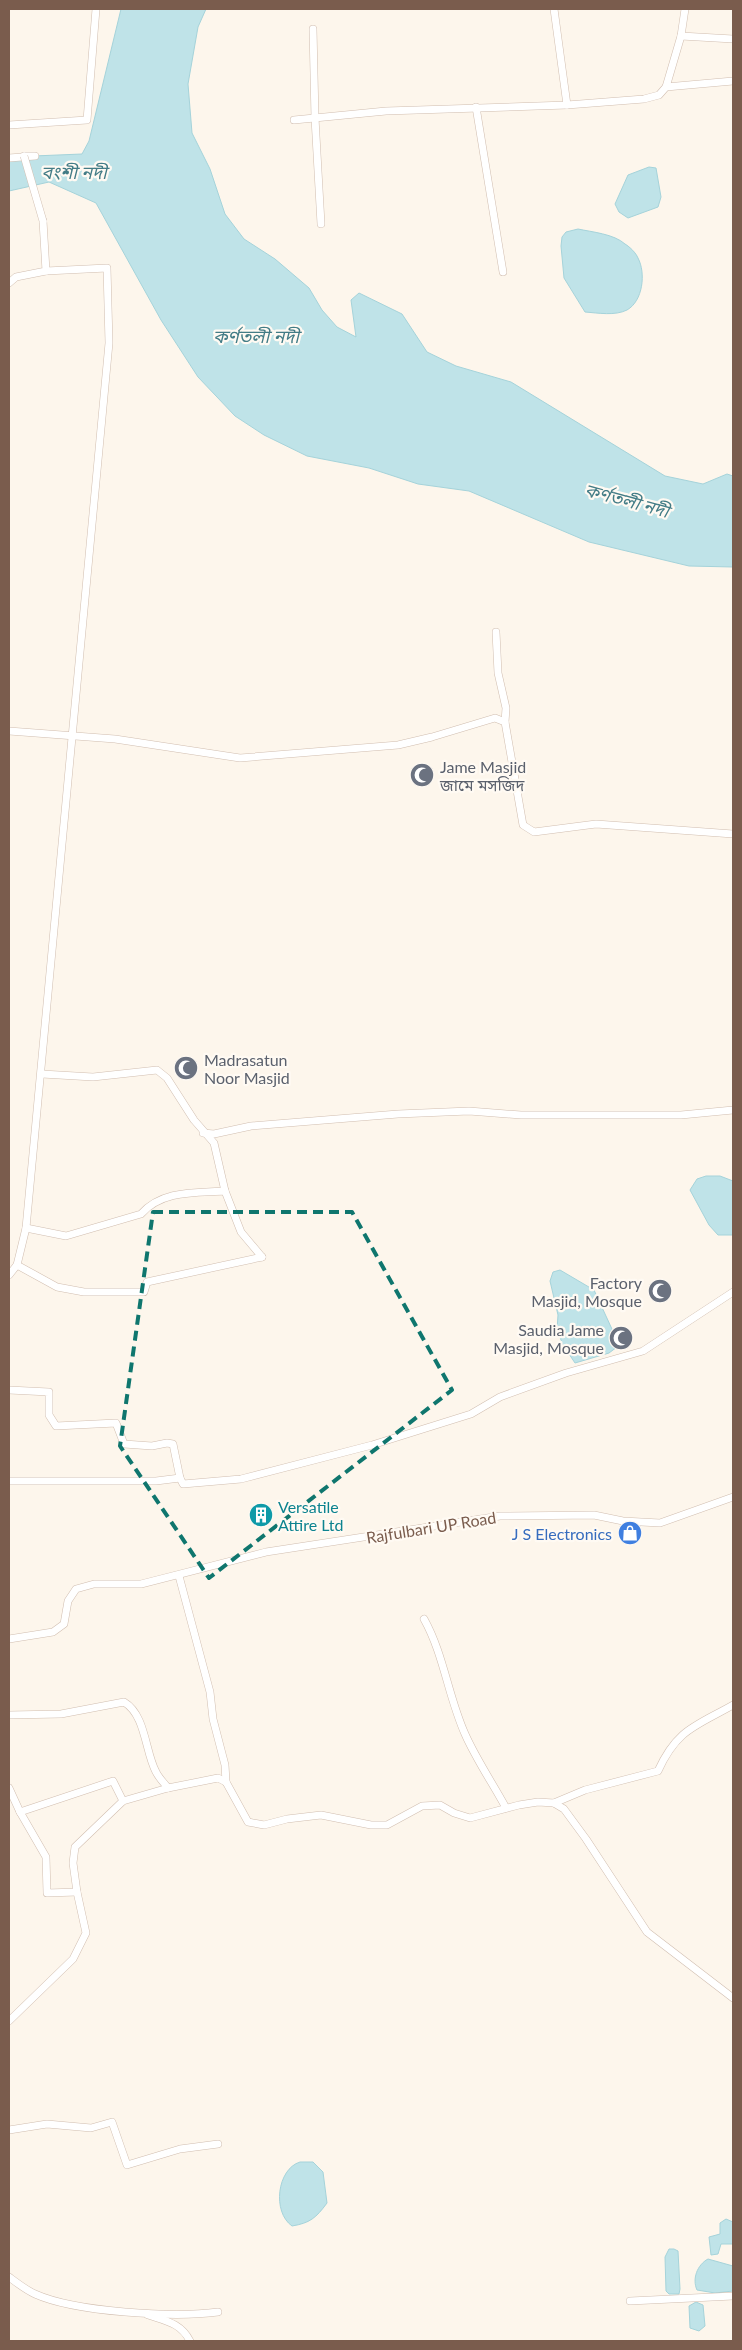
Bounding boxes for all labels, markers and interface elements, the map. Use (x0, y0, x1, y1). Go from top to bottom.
water label: বংশী নদী (41, 161, 110, 183)
water label: কর্ণতলী নদী (213, 325, 302, 347)
water label: কর্ণতলী নদী (583, 478, 675, 523)
place label: Jame Masjid জামে মসজিদ (439, 757, 526, 794)
mosque icon: Jame Masjid জামে মসজিদ (409, 762, 435, 788)
place label: Madrasatun Noor Masjid (204, 1050, 290, 1087)
mosque icon: Madrasatun Noor Masjid (173, 1055, 199, 1081)
place label: Factory Masjid, Mosque (531, 1273, 643, 1310)
mosque icon: Factory Masjid, Mosque (647, 1278, 673, 1304)
place label: Saudia Jame Masjid, Mosque (493, 1320, 604, 1357)
mosque icon: Saudia Jame Masjid, Mosque (608, 1325, 634, 1351)
place label: Versatile Attire Ltd (278, 1497, 344, 1534)
building icon: Versatile Attire Ltd (248, 1502, 274, 1528)
street label: Rajfulbari UP Road (365, 1507, 497, 1547)
shop icon: J S Electronics (617, 1520, 643, 1546)
place label: J S Electronics (512, 1524, 612, 1543)

